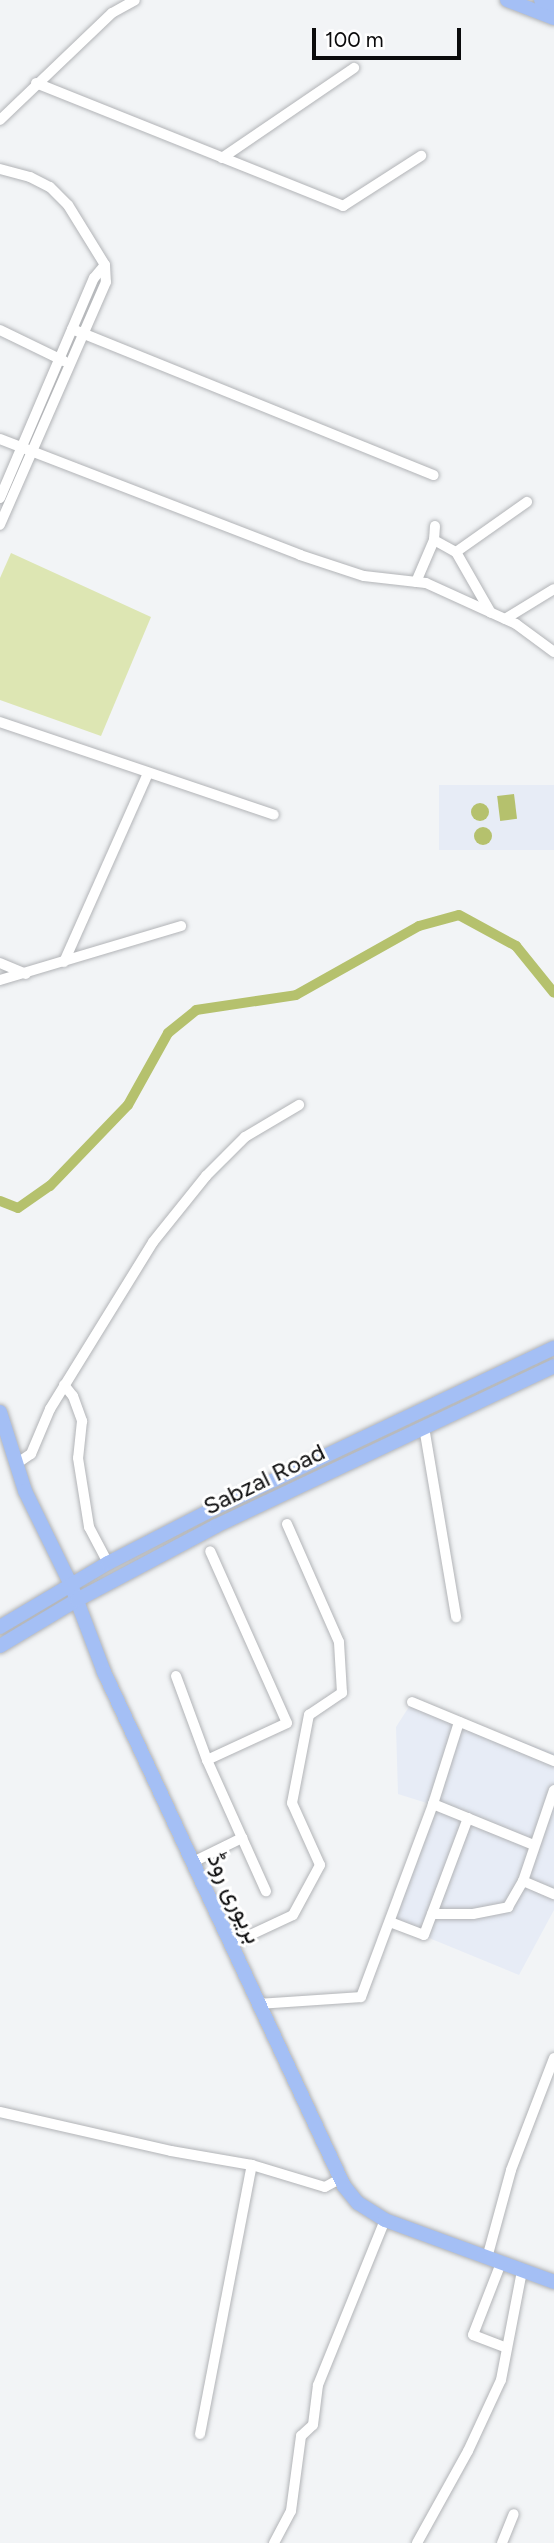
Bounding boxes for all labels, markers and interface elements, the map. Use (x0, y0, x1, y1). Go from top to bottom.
scale bar (316, 14, 465, 58)
text: 100 m (325, 27, 384, 52)
street label: Sabzal Road (199, 1437, 329, 1521)
street label: بریوری روڈ (201, 1848, 269, 1948)

